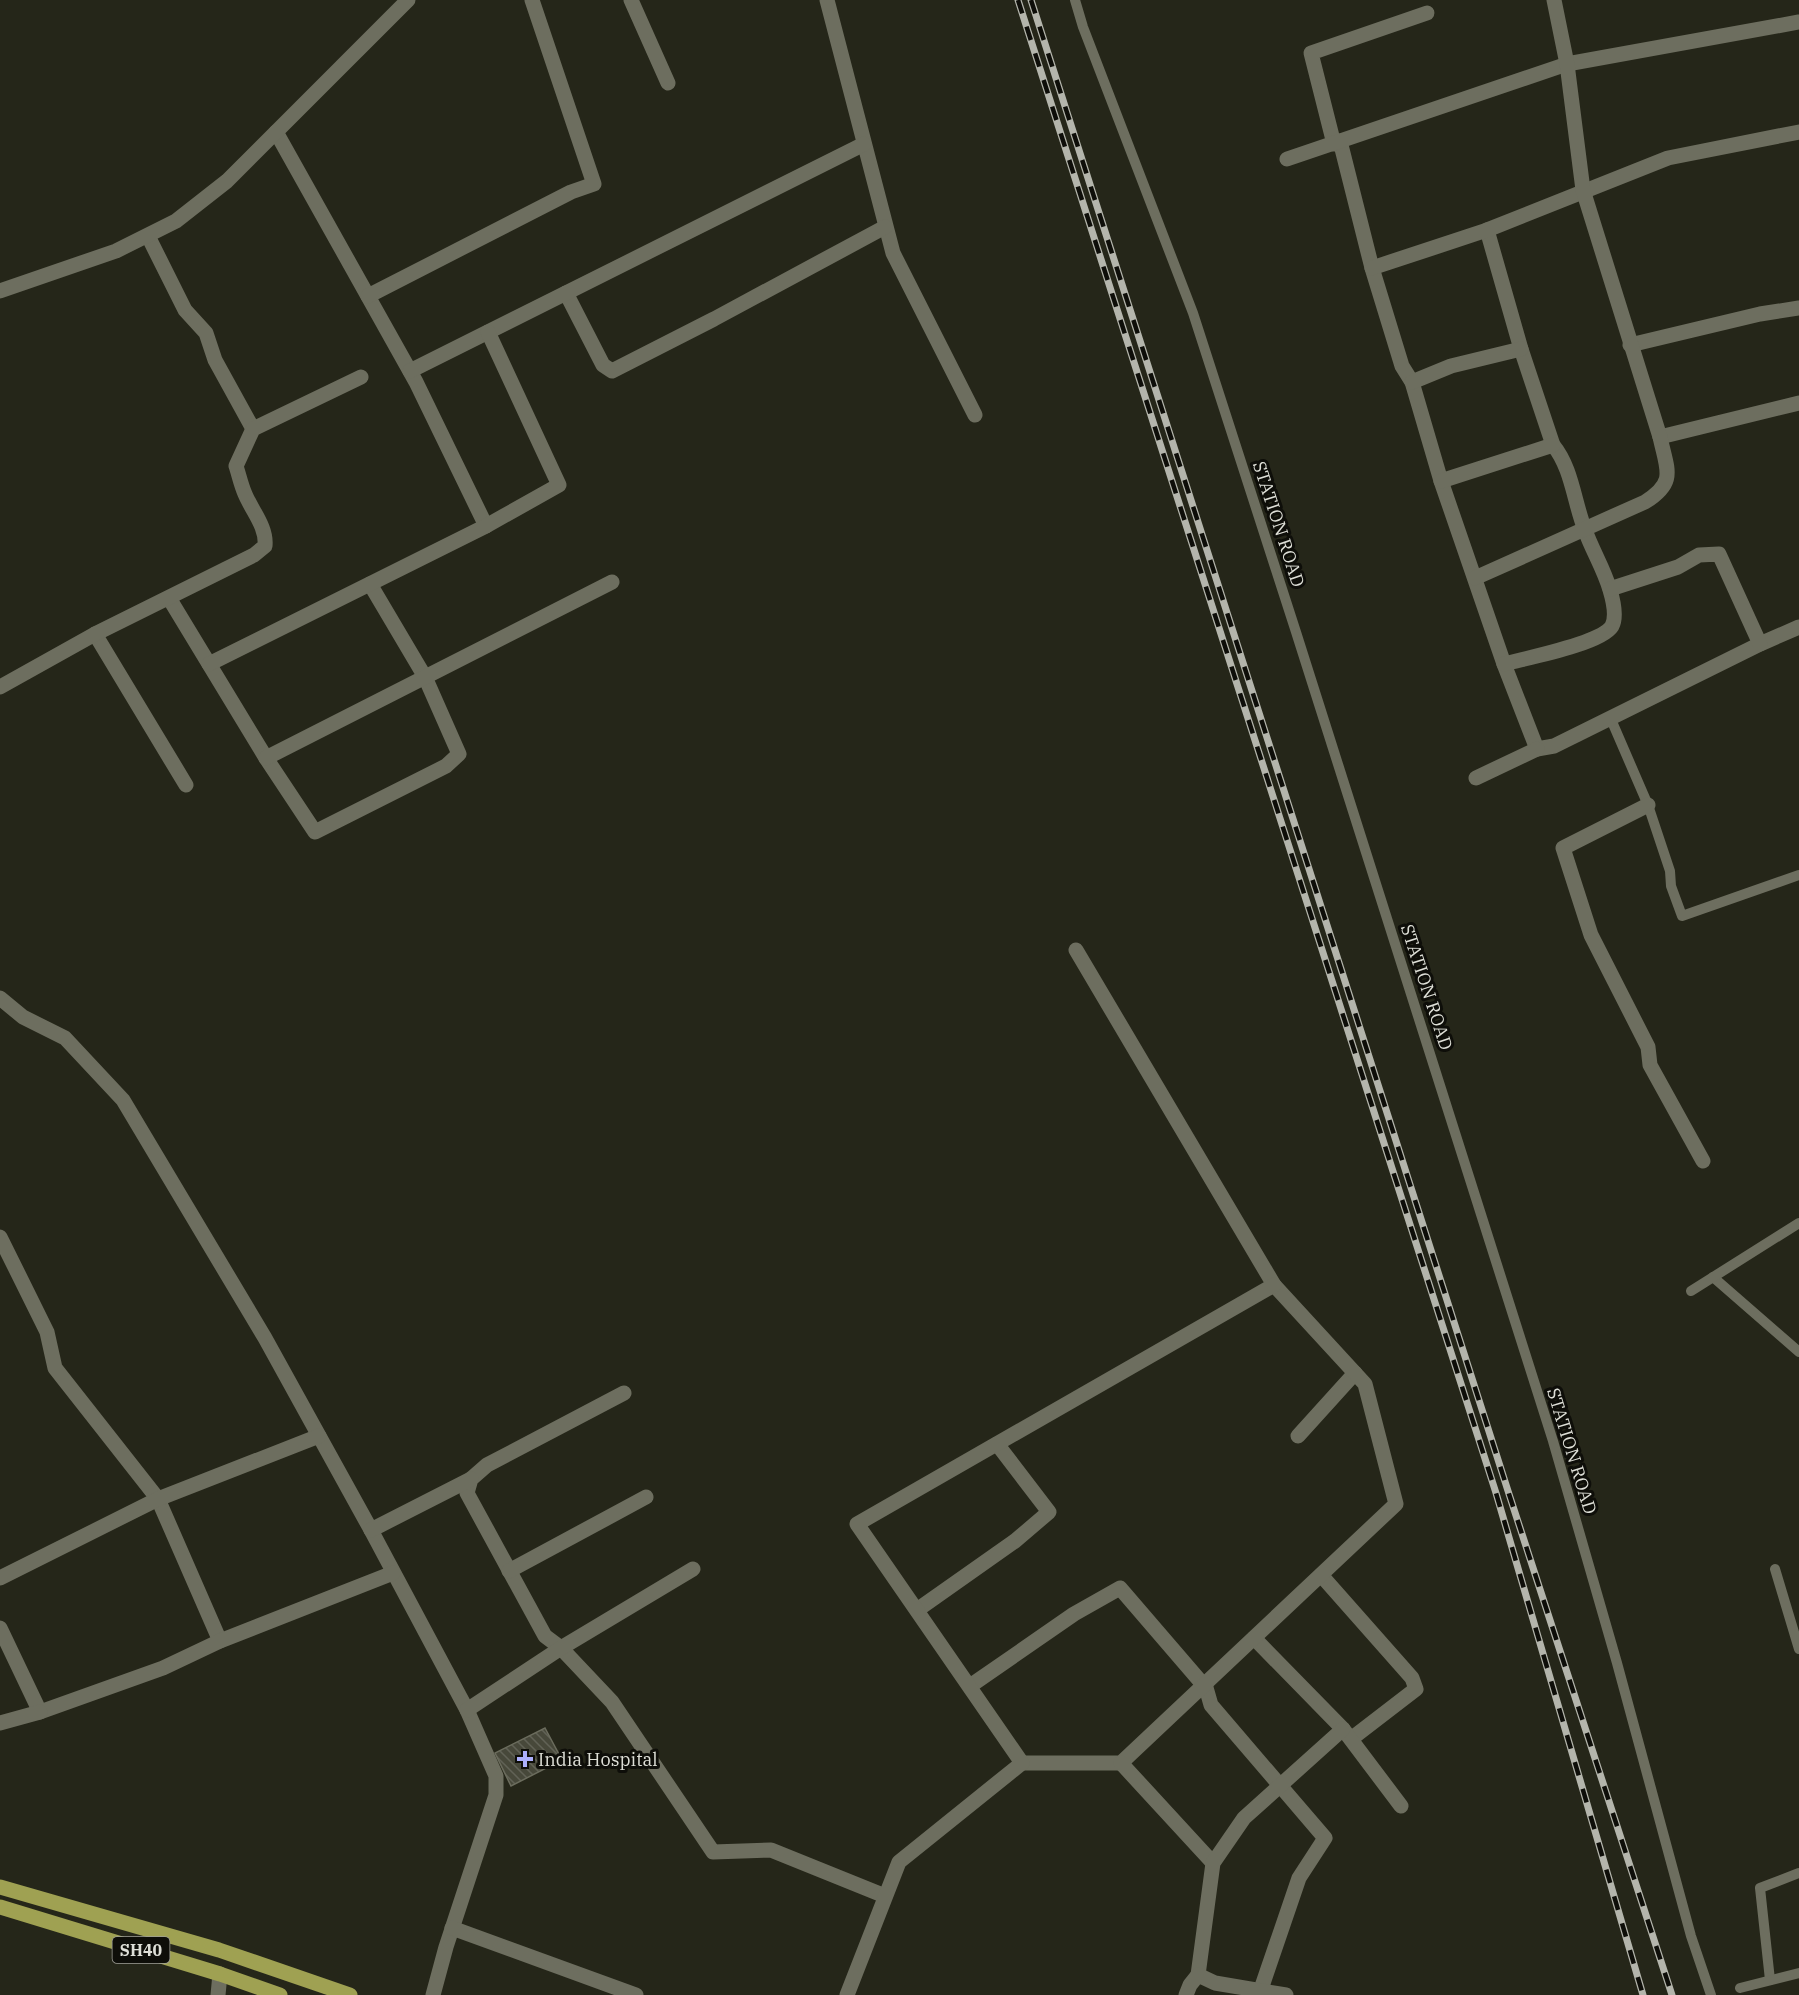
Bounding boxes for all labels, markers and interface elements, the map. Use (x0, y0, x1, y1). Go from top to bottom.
street label: STATION ROAD (1248, 458, 1310, 590)
street label: STATION ROAD (1396, 921, 1458, 1053)
street label: STATION ROAD (1542, 1385, 1602, 1517)
place label: India Hospital (538, 1748, 658, 1771)
marker: India Hospital (516, 1750, 534, 1768)
road number: SH40 (112, 1937, 170, 1963)

